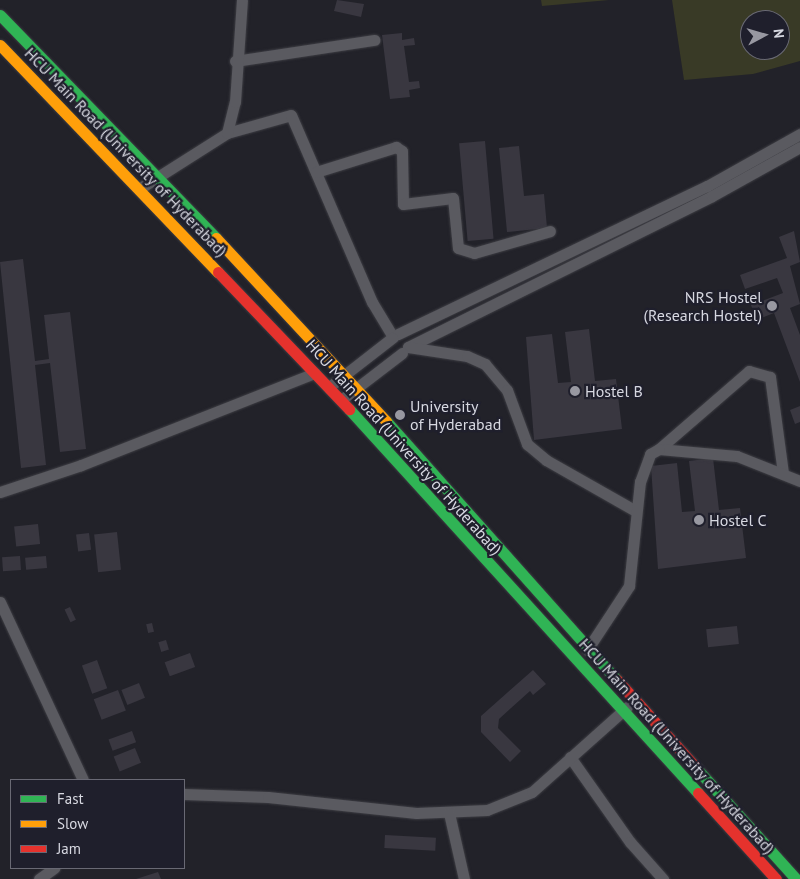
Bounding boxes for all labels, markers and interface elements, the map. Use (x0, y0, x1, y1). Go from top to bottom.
north arrow (740, 10, 790, 60)
text: N (769, 28, 788, 39)
street label: HCU Main Road (University of Hyderabad) (21, 43, 231, 261)
place label: NRS Hostel (Research Hostel) (644, 287, 762, 325)
marker: NRS Hostel (Research Hostel) (766, 300, 778, 312)
street label: HCU Main Road (University of Hyderabad) (302, 335, 506, 559)
place label: Hostel B (585, 381, 643, 401)
marker: Hostel B (569, 385, 581, 397)
place label: University of Hyderabad (410, 396, 501, 434)
marker: University of Hyderabad (394, 409, 406, 421)
place label: Hostel C (709, 510, 767, 530)
marker: Hostel C (693, 514, 705, 526)
street label: HCU Main Road (University of Hyderabad) (575, 634, 779, 858)
legend (10, 779, 185, 869)
text: Fast (57, 789, 84, 808)
text: Slow (57, 814, 88, 833)
text: Jam (57, 839, 81, 858)

